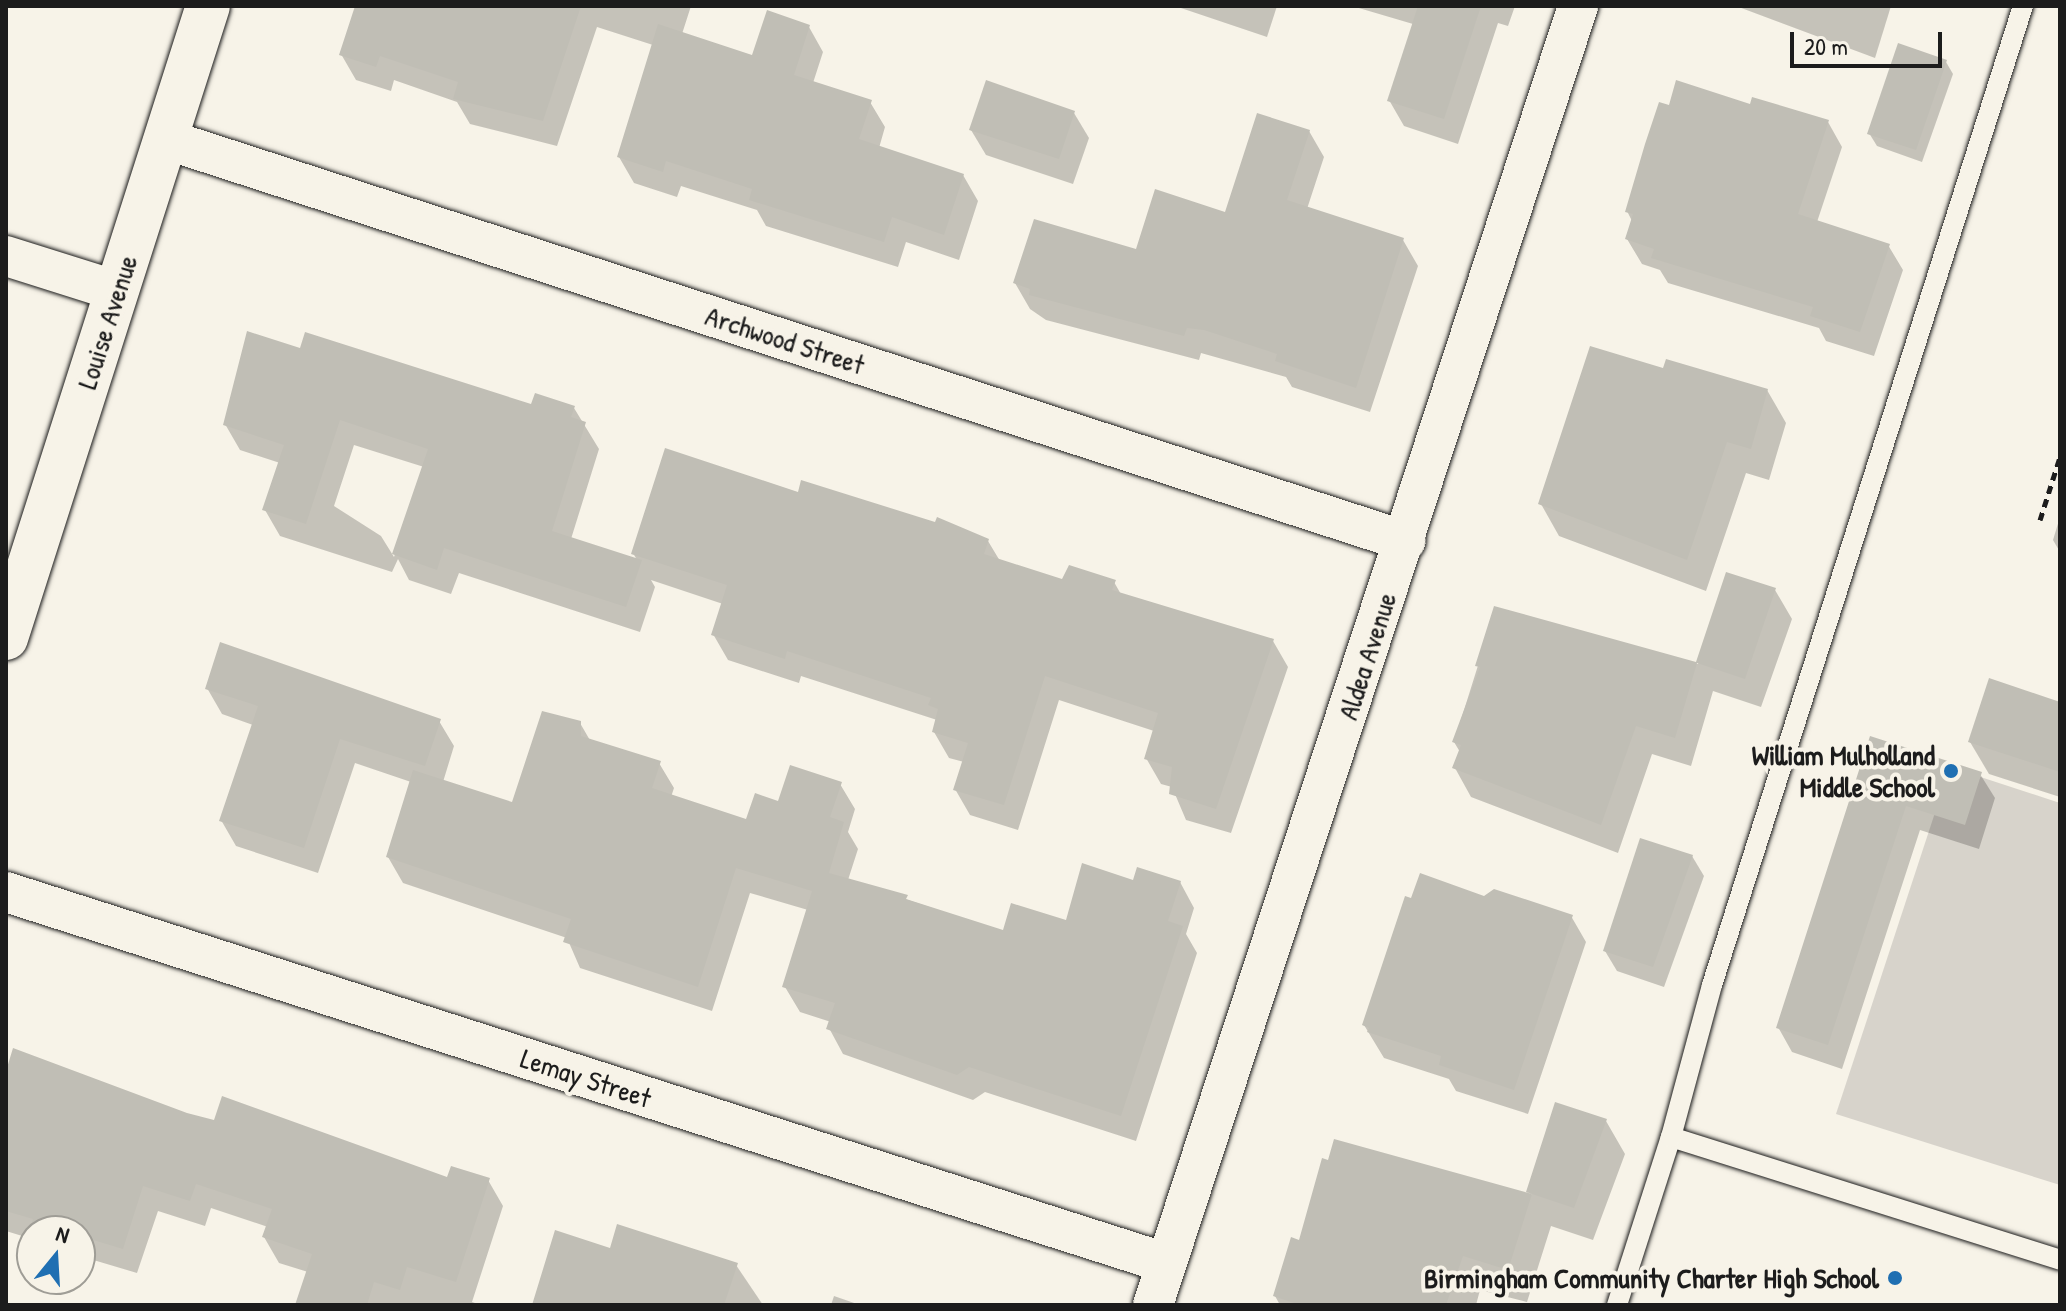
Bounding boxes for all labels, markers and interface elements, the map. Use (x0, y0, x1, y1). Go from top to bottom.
scale bar (1794, 16, 1946, 66)
text: 20 m (1804, 30, 1848, 62)
street label: Louise Avenue (70, 251, 144, 393)
street label: Archwood Street (701, 299, 869, 381)
street label: Aldea Avenue (1331, 588, 1403, 724)
place label: William Mulholland Middle School (1752, 738, 1935, 804)
marker: William Mulholland Middle School (1942, 762, 1960, 780)
street label: Lemay Street (517, 1041, 655, 1115)
north arrow (16, 1215, 96, 1295)
text: N (53, 1218, 73, 1250)
place label: Birmingham Community Charter High School (1424, 1261, 1879, 1295)
marker: Birmingham Community Charter High School (1886, 1269, 1904, 1287)

